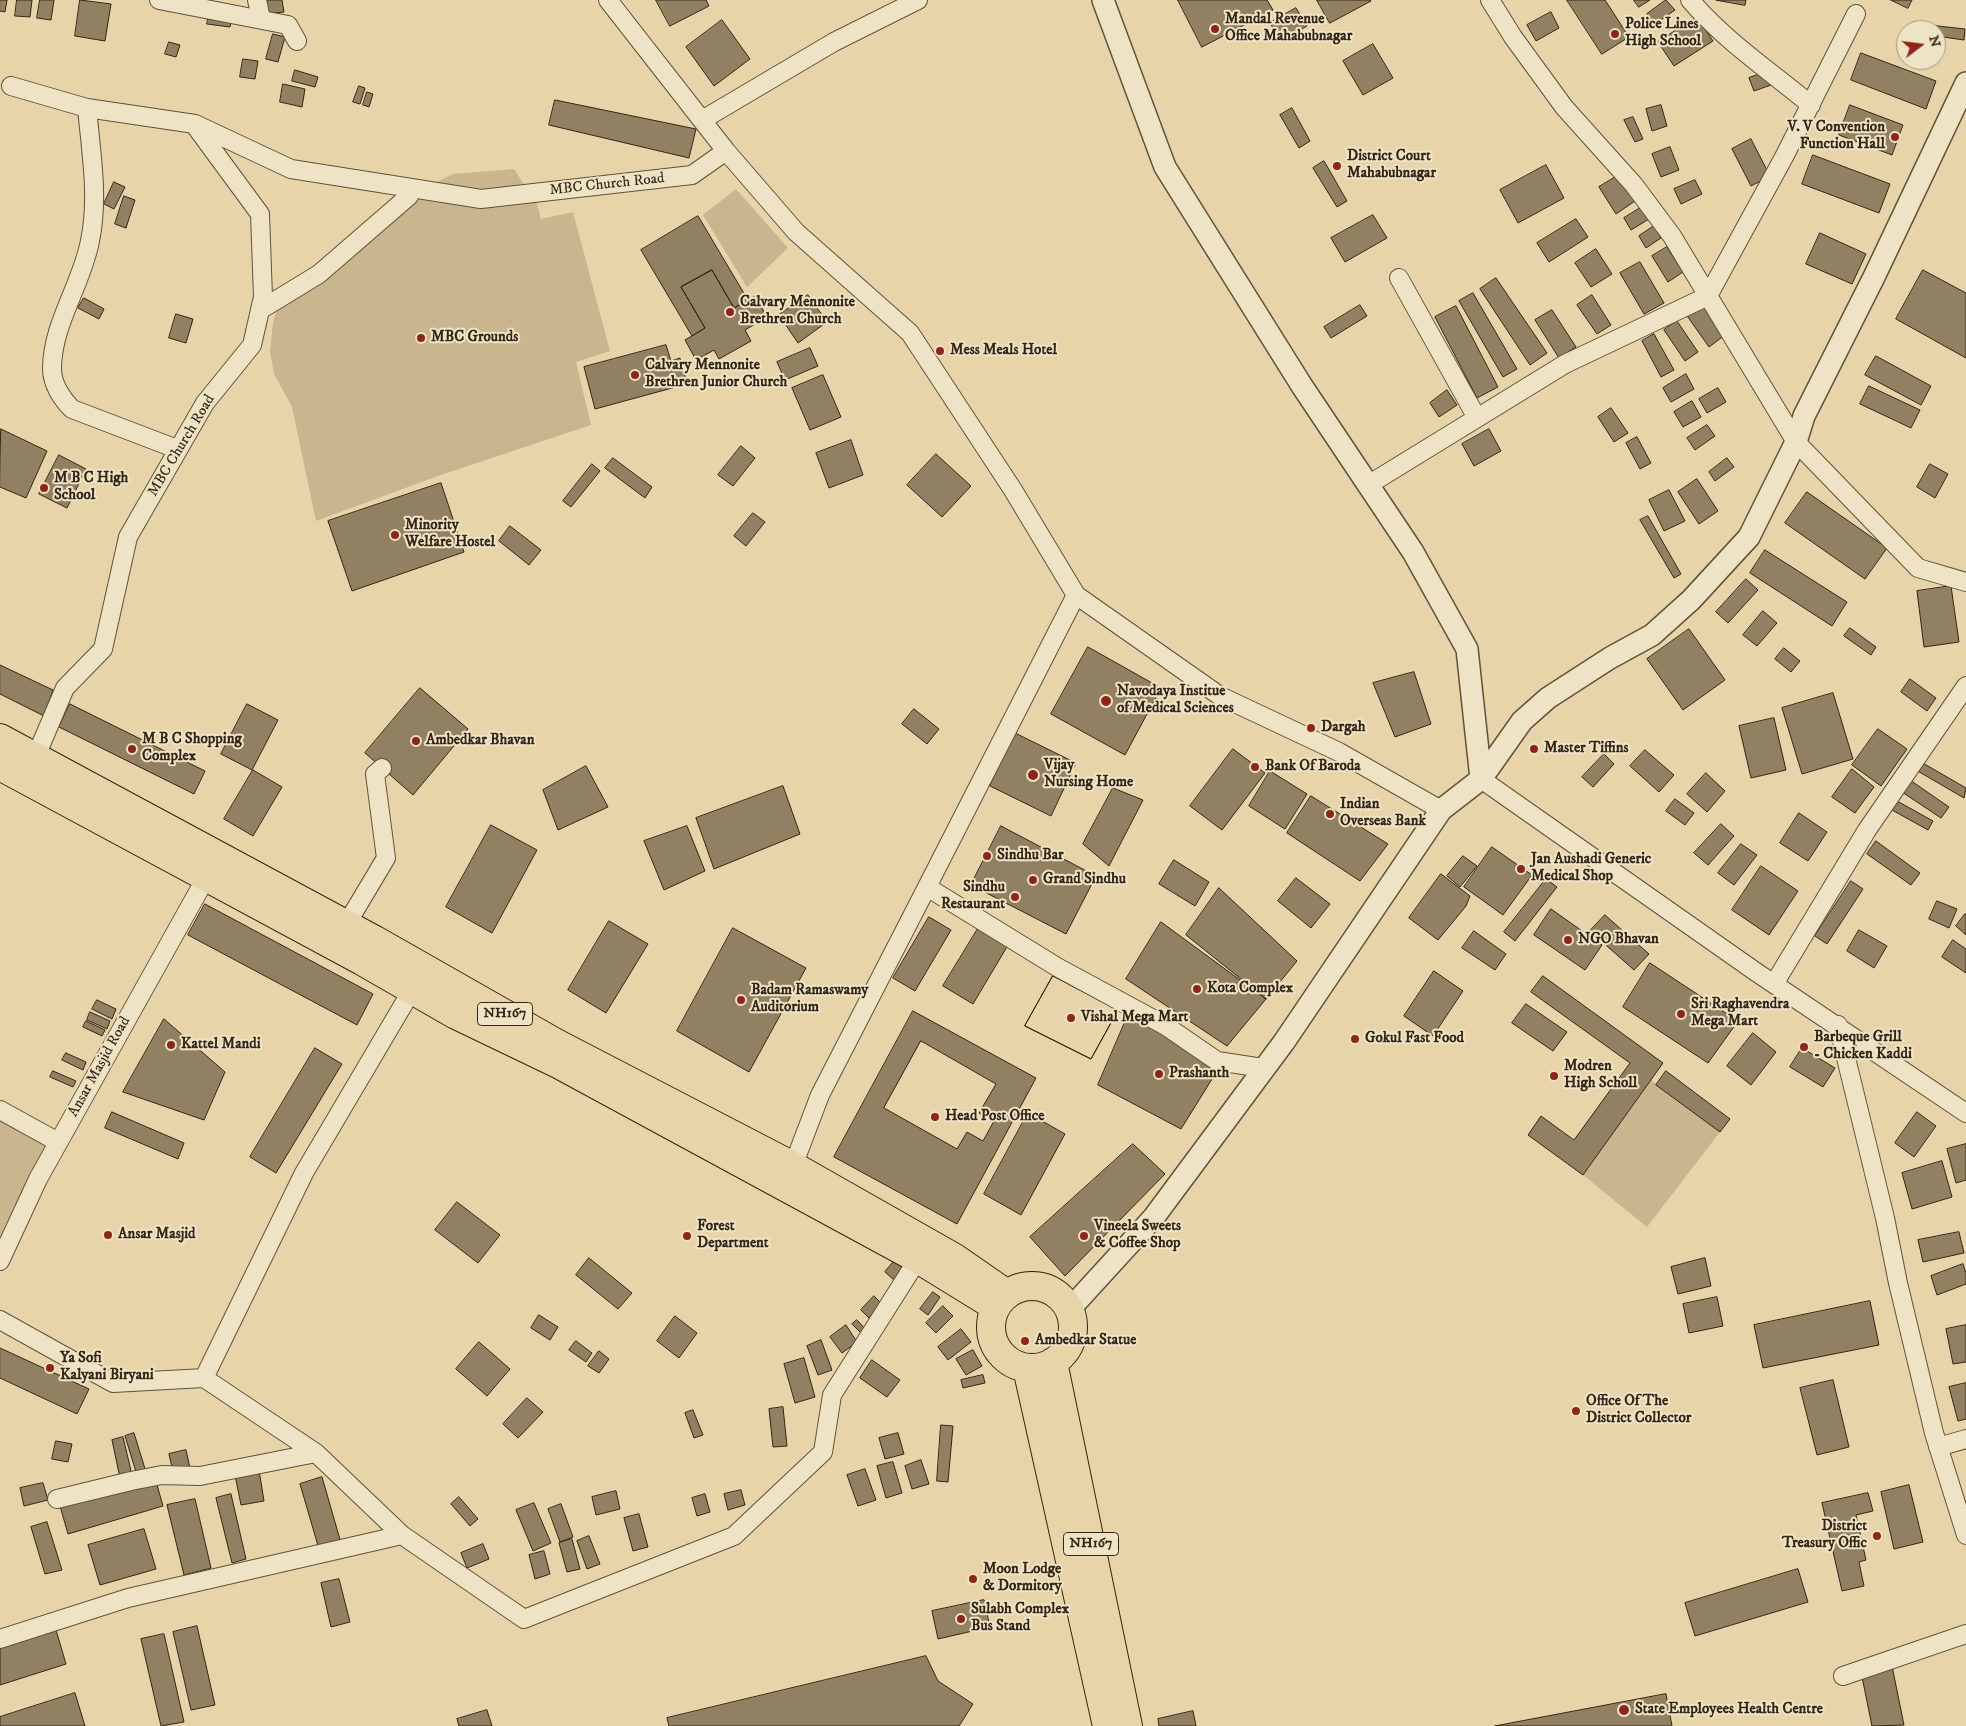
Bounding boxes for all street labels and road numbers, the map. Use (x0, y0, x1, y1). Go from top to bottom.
street label: MBC Church Road (549, 170, 665, 200)
street label: MBC Church Road (145, 392, 219, 500)
road number: NH167 (478, 1002, 532, 1026)
street label: Ansar Masjid Road (65, 1014, 135, 1120)
road number: NH167 (1064, 1532, 1118, 1556)

